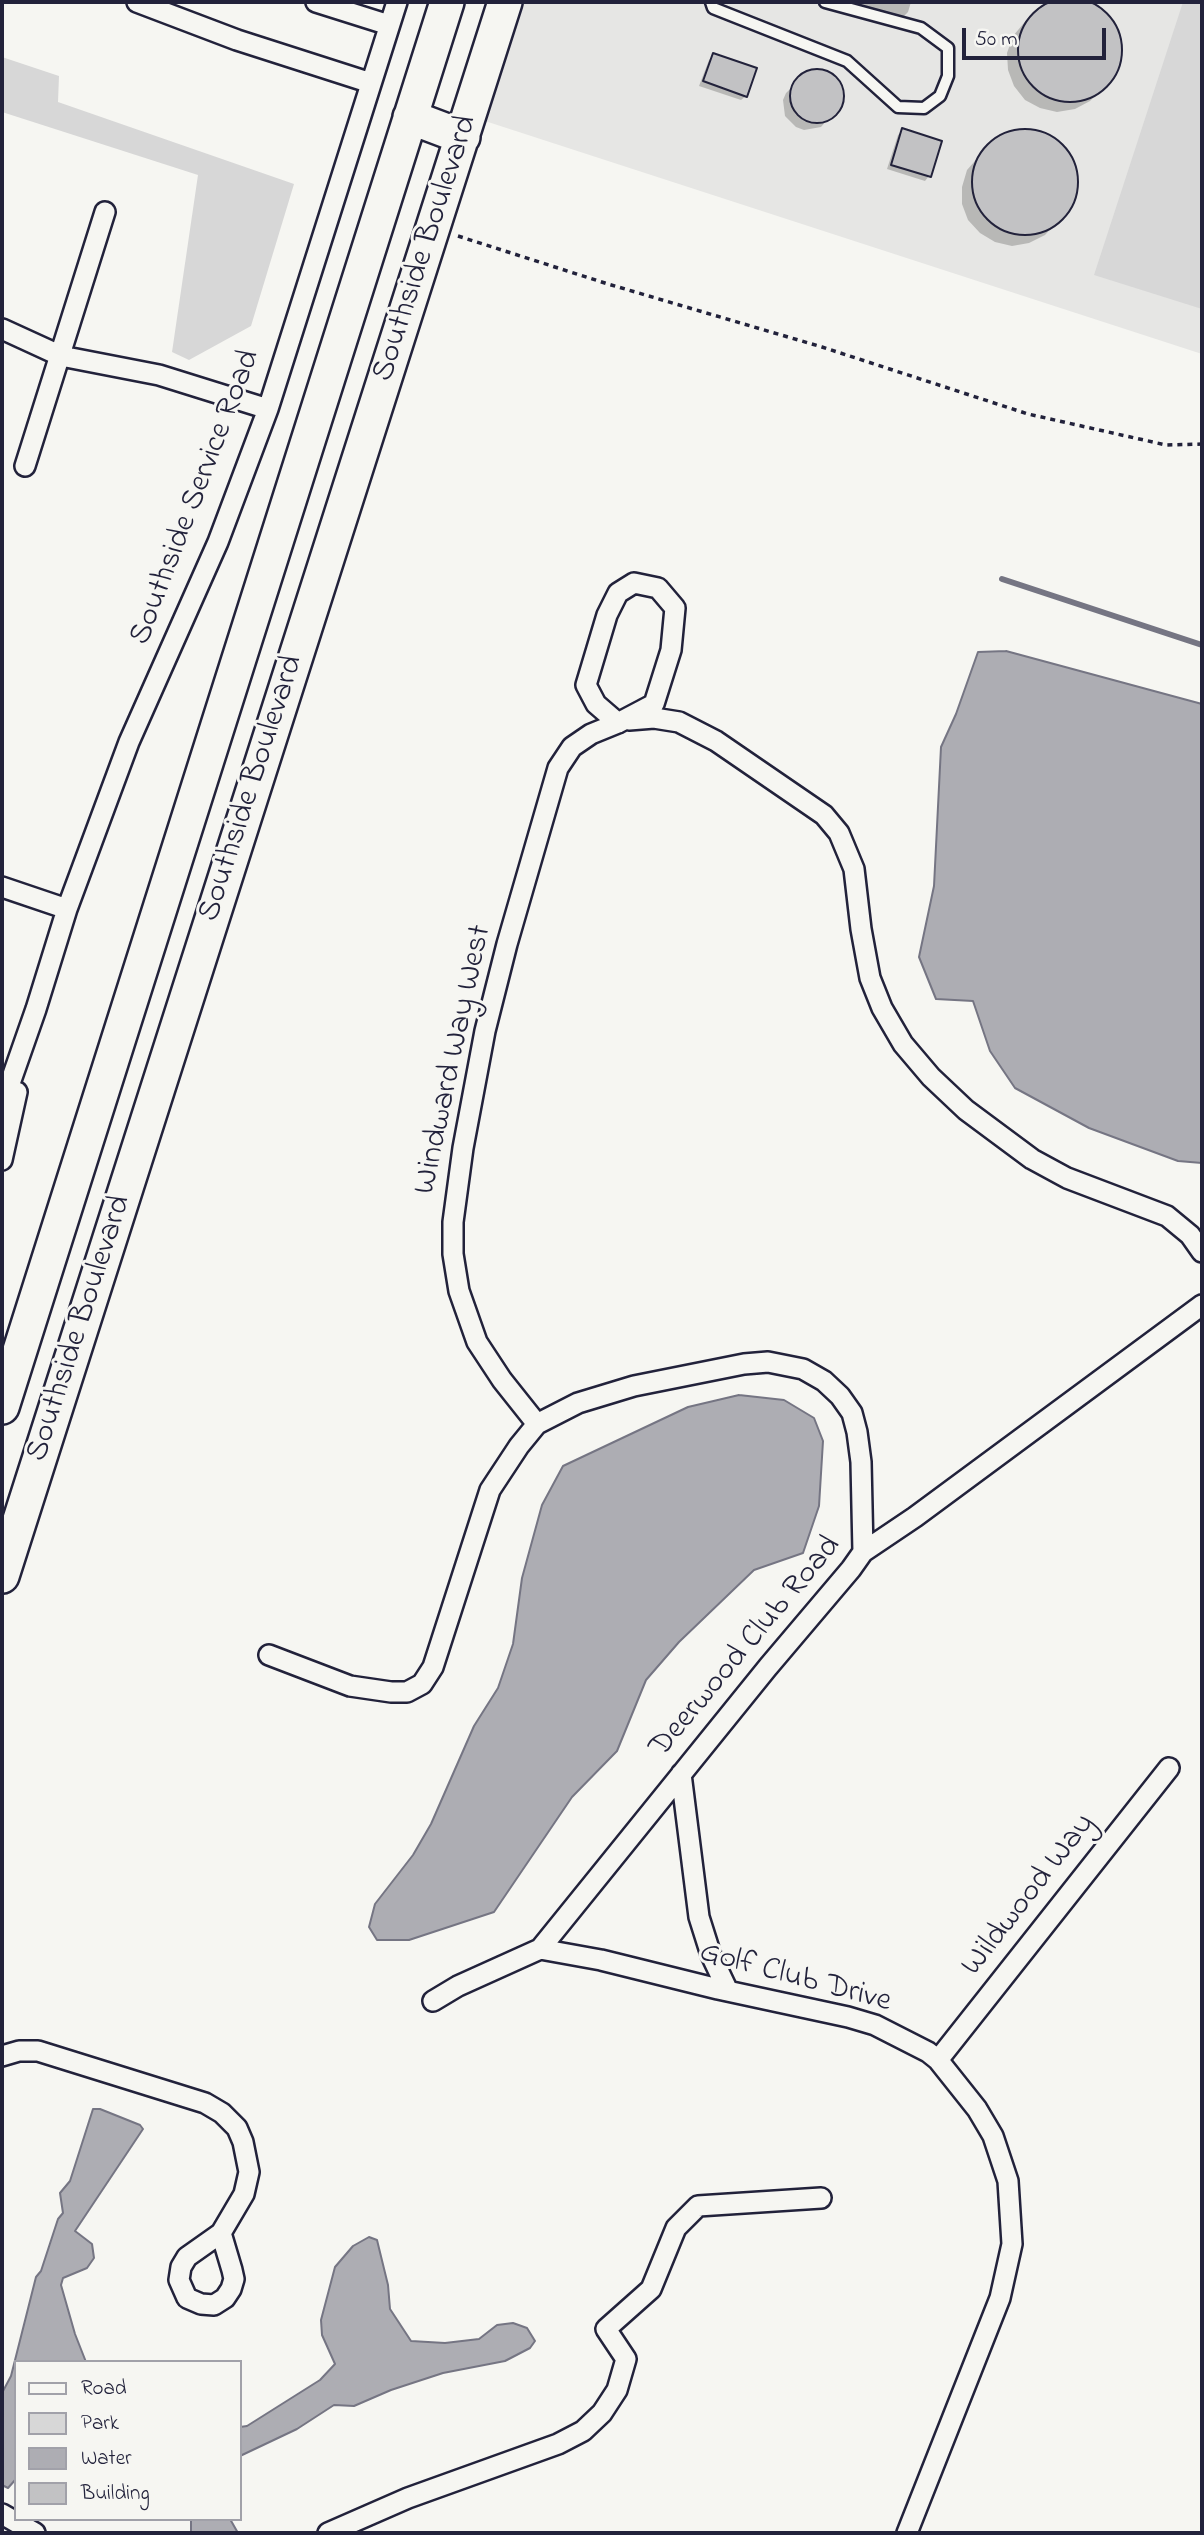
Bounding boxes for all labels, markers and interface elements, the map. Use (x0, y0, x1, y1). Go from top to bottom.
scale bar (966, 14, 1110, 58)
text: 50 m (975, 25, 1018, 55)
street label: Southside Boulevard (366, 111, 488, 387)
street label: Southside Service Road (123, 345, 271, 651)
street label: Southside Boulevard (192, 651, 314, 927)
street label: Windward Way West (408, 922, 502, 1198)
street label: Southside Boulevard (20, 1191, 142, 1467)
street label: Deerwood Club Road (643, 1529, 851, 1767)
street label: Wildwood Way (955, 1807, 1105, 1985)
street label: Golf Club Drive (695, 1935, 895, 2023)
legend (14, 2360, 242, 2521)
text: Road (81, 2374, 127, 2404)
text: Park (81, 2409, 119, 2439)
text: Water (81, 2444, 132, 2474)
text: Building (81, 2479, 150, 2509)

